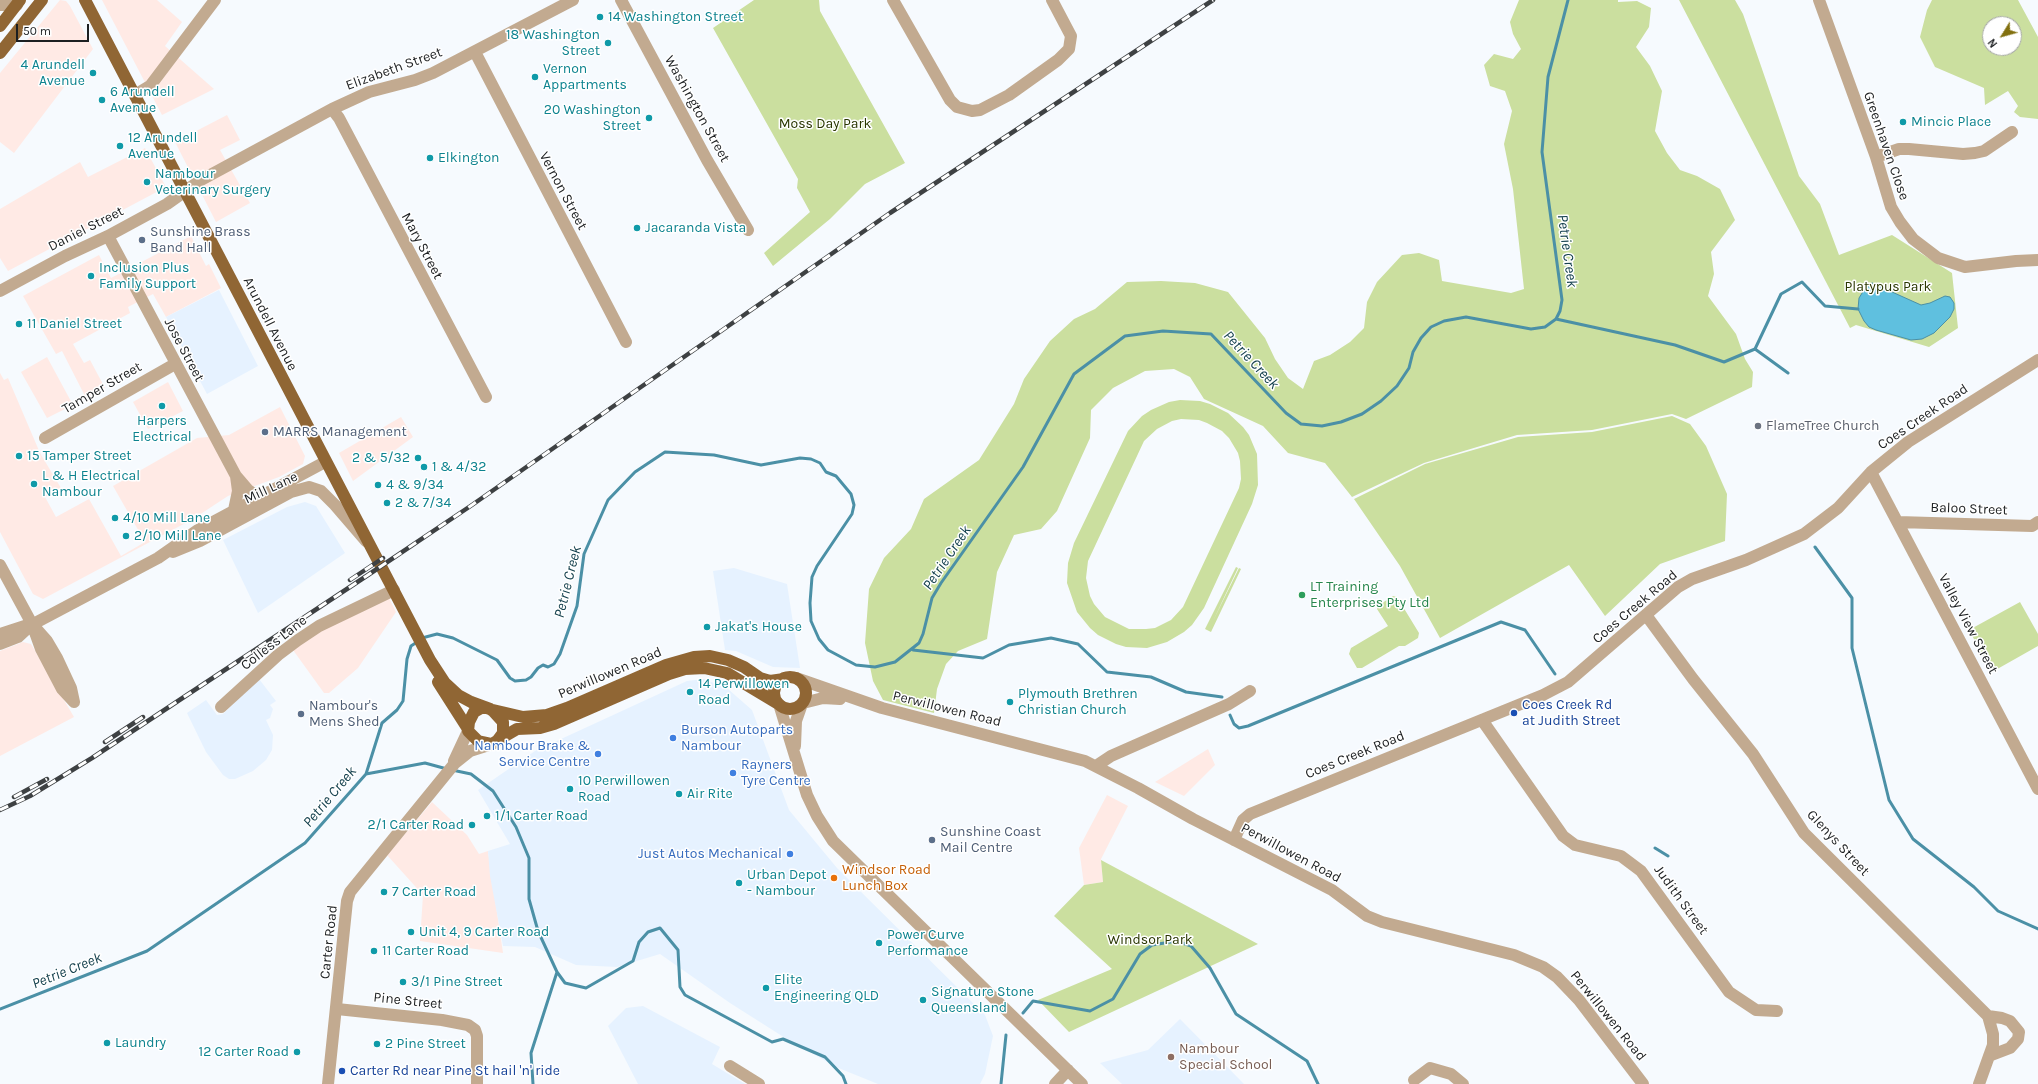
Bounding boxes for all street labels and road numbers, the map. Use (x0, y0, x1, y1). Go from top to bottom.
street label: Elizabeth Street (344, 44, 444, 94)
street label: Washington Street (661, 53, 733, 165)
street label: Greenhaven Close (1860, 89, 1912, 203)
street label: Vernon Street (535, 149, 591, 233)
street label: Daniel Street (45, 203, 127, 255)
street label: Mary Street (397, 210, 447, 282)
street label: Arundell Avenue (239, 274, 301, 374)
street label: Jose Street (160, 315, 208, 385)
street label: Tamper Street (59, 359, 145, 417)
street label: Coes Creek Road (1875, 381, 1971, 453)
street label: Mill Lane (242, 468, 300, 508)
street label: Baloo Street (1930, 499, 2008, 519)
street label: Coes Creek Road (1589, 567, 1681, 647)
street label: Valley View Street (1934, 571, 2002, 677)
street label: Colless Lane (238, 612, 310, 674)
street label: Perwillowen Road (556, 644, 664, 702)
street label: Perwillowen Road (891, 687, 1003, 731)
street label: Coes Creek Road (1303, 727, 1407, 783)
street label: Glenys Street (1803, 806, 1873, 880)
street label: Perwillowen Road (1238, 819, 1344, 887)
street label: Judith Street (1650, 862, 1712, 938)
street label: Carter Road (317, 904, 341, 980)
street label: Perwillowen Road (1567, 968, 1649, 1064)
street label: Pine Street (373, 989, 443, 1013)

